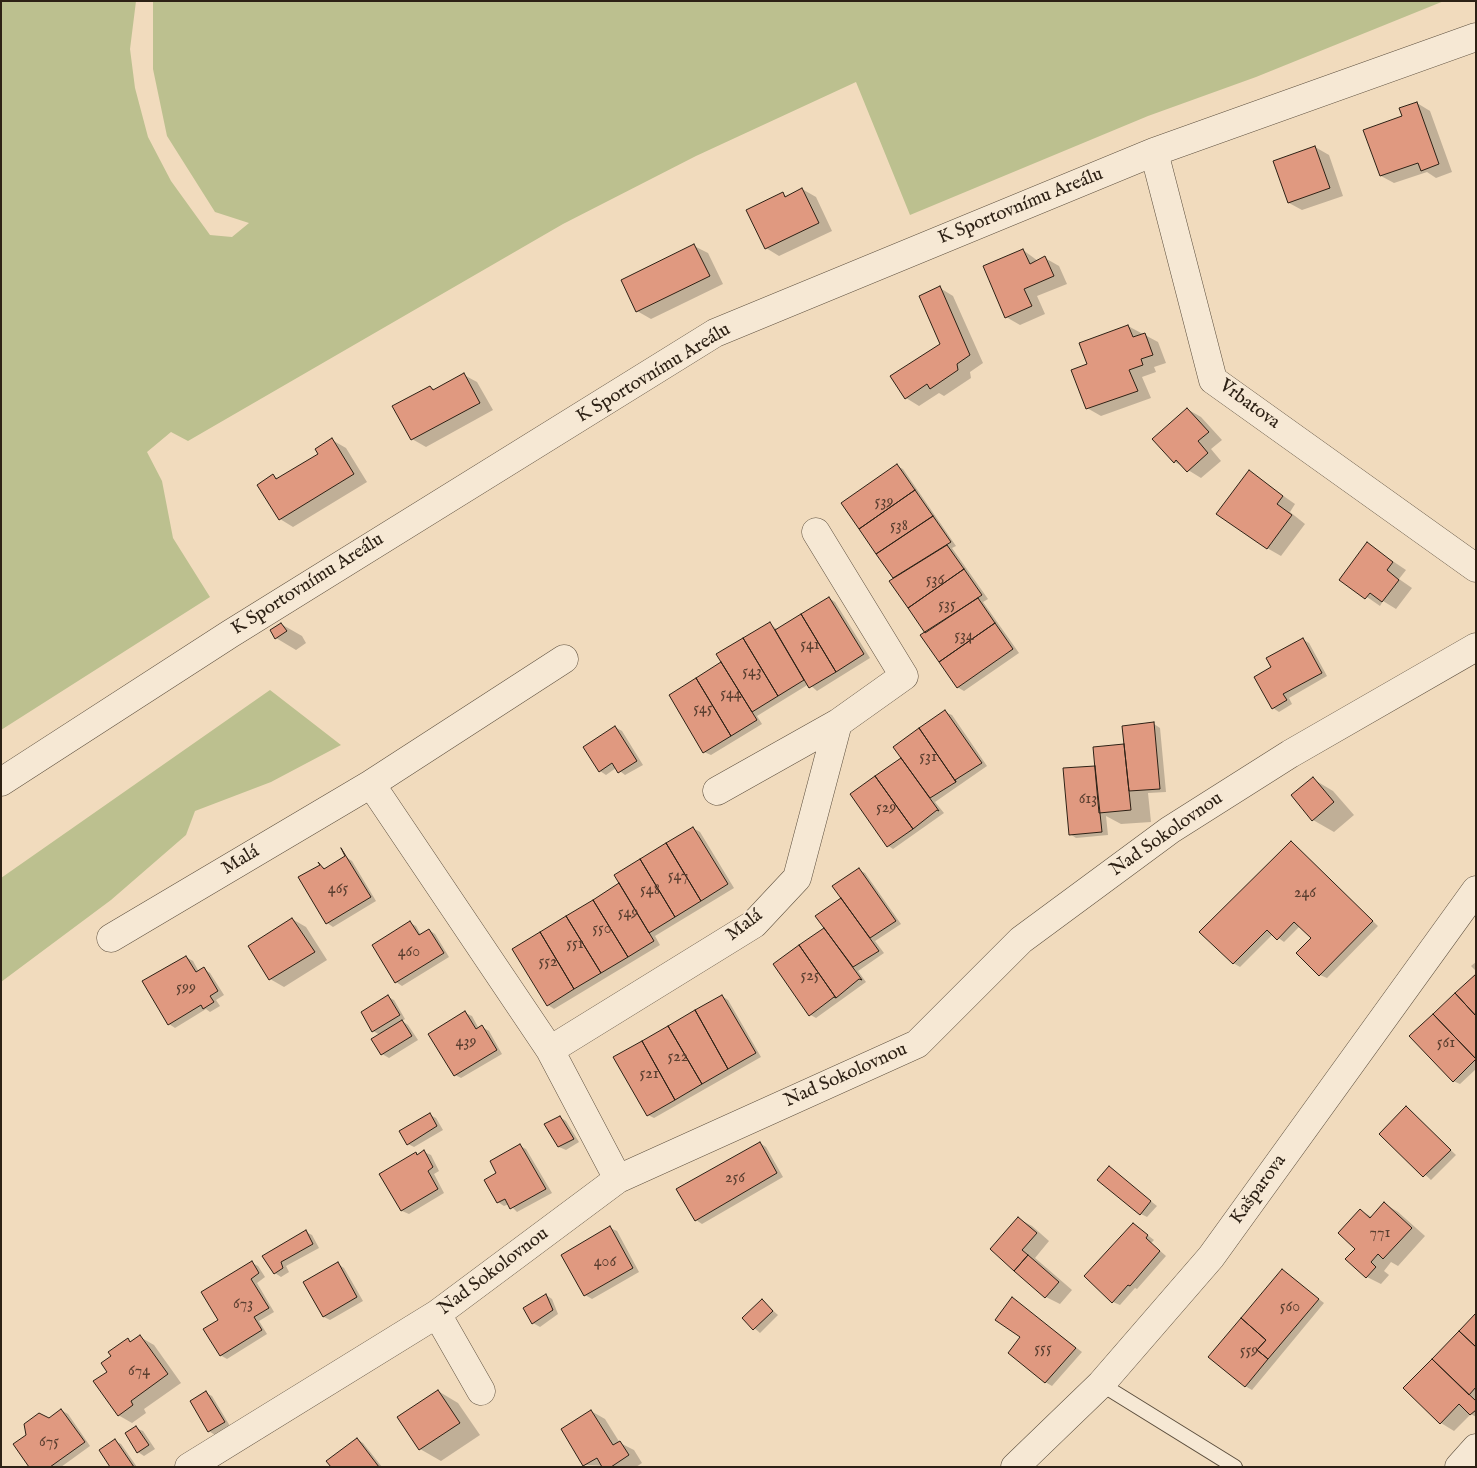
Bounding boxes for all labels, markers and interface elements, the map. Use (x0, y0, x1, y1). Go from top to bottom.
street label: K Sportovnímu Areálu (935, 164, 1107, 250)
street label: K Sportovnímu Areálu (573, 319, 735, 429)
street label: Vrbatova (1214, 375, 1284, 435)
house number: 539 (875, 493, 893, 513)
house number: 538 (890, 517, 908, 537)
street label: K Sportovnímu Areálu (228, 529, 388, 641)
house number: 536 (926, 571, 944, 591)
house number: 535 (938, 596, 956, 616)
house number: 534 (954, 627, 974, 647)
house number: 541 (800, 636, 820, 656)
house number: 543 (742, 663, 762, 683)
house number: 544 (720, 685, 742, 705)
house number: 545 (693, 700, 713, 720)
house number: 531 (919, 748, 937, 768)
street label: Nad Sokolovnou (1106, 788, 1228, 882)
house number: 613 (1079, 790, 1097, 810)
house number: 529 (876, 799, 896, 819)
street label: Malá (218, 841, 264, 881)
house number: 547 (668, 867, 688, 887)
house number: 465 (328, 880, 348, 900)
house number: 548 (640, 881, 660, 901)
house number: 246 (1294, 884, 1316, 904)
house number: 549 (618, 904, 638, 924)
street label: Malá (722, 905, 768, 947)
house number: 550 (592, 920, 612, 940)
house number: 551 (566, 935, 584, 955)
house number: 460 (398, 943, 420, 963)
house number: 552 (538, 953, 558, 973)
house number: 525 (800, 967, 820, 987)
house number: 599 (176, 979, 196, 999)
house number: 439 (456, 1033, 476, 1053)
house number: 561 (1437, 1034, 1455, 1054)
street label: Nad Sokolovnou (781, 1039, 911, 1113)
house number: 522 (668, 1048, 688, 1068)
house number: 521 (639, 1065, 659, 1085)
street label: Kašparova (1226, 1151, 1292, 1229)
house number: 256 (725, 1169, 745, 1189)
street label: Nad Sokolovnou (434, 1223, 554, 1321)
house number: 771 (1370, 1224, 1390, 1244)
house number: 406 (594, 1253, 616, 1273)
house number: 673 (233, 1295, 253, 1315)
house number: 560 (1280, 1298, 1300, 1318)
house number: 555 (1034, 1340, 1052, 1360)
house number: 559 (1240, 1342, 1258, 1362)
house number: 674 (128, 1362, 150, 1382)
house number: 675 (39, 1433, 59, 1453)

